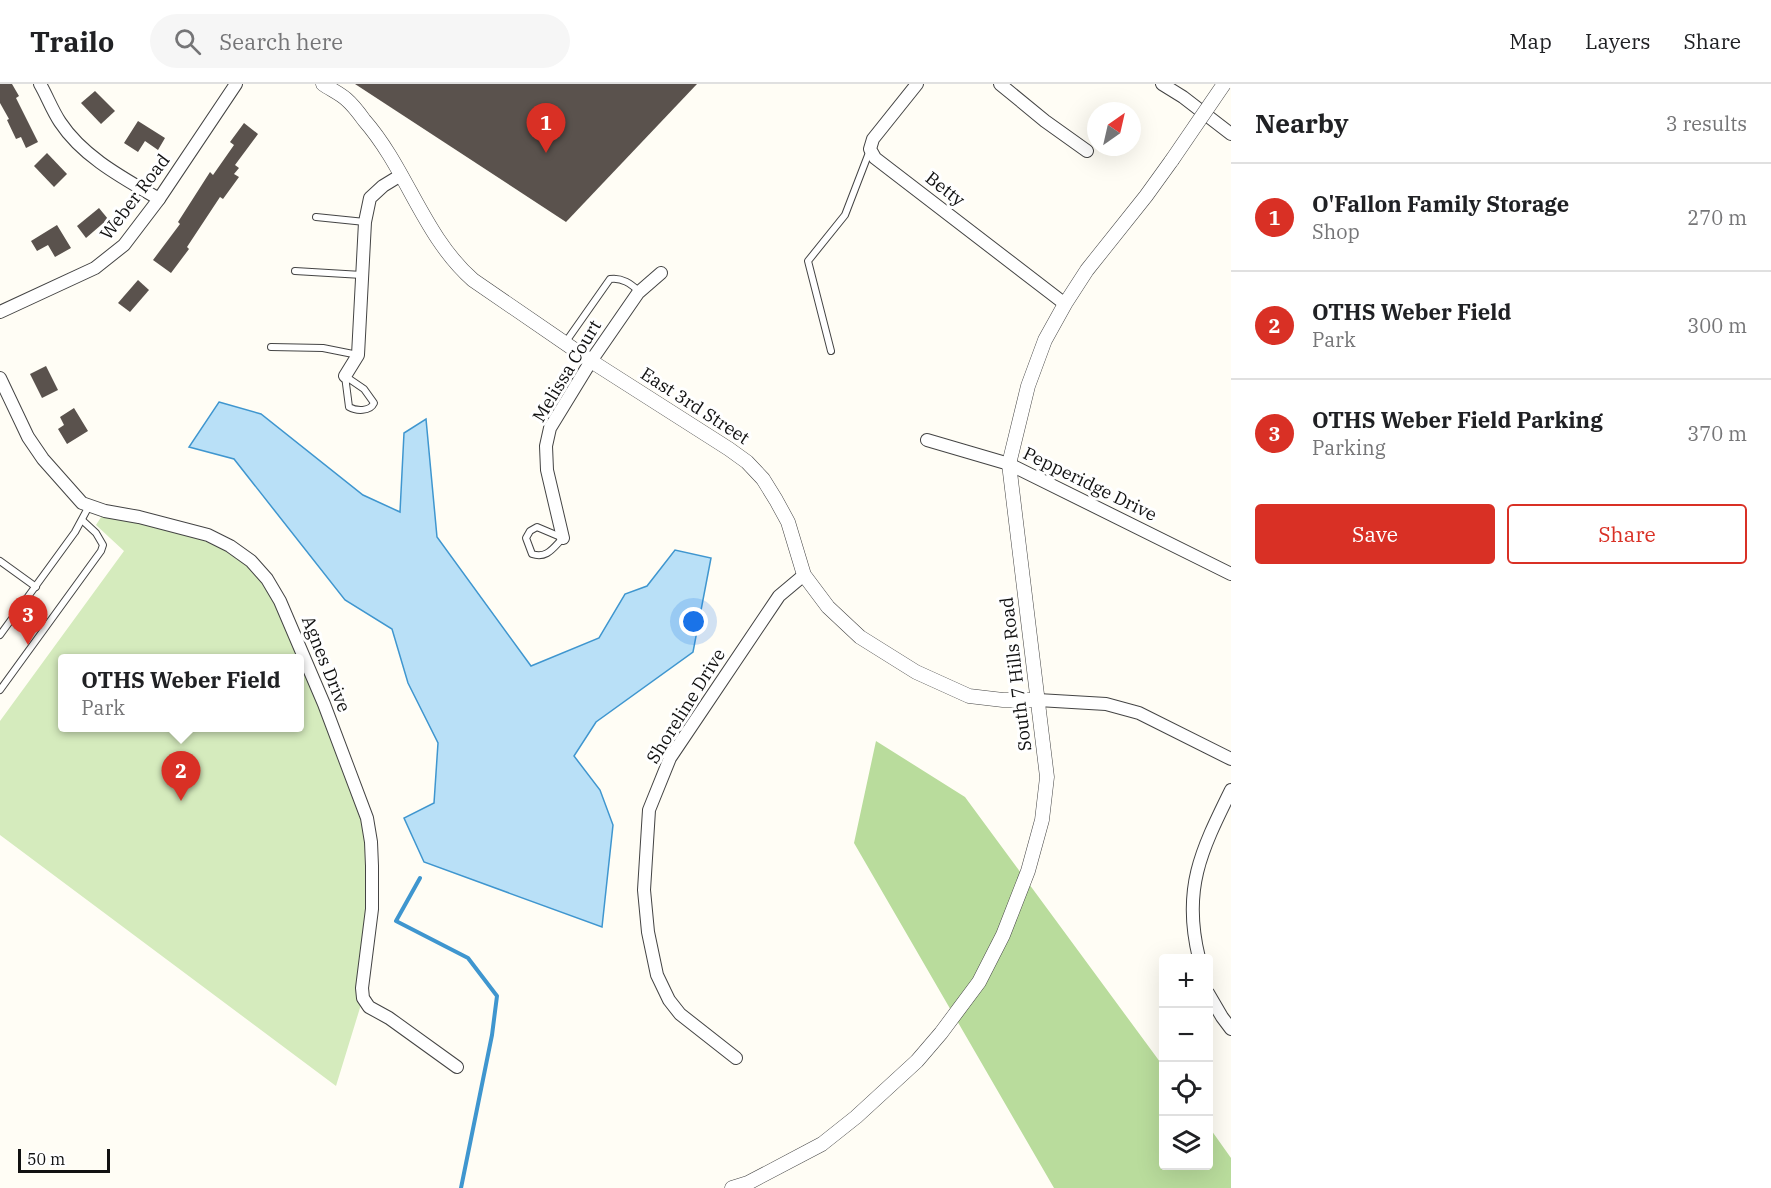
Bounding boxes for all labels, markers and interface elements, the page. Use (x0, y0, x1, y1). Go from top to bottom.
search box (150, 14, 570, 68)
text: Trailo (30, 23, 114, 60)
icon: search (171, 25, 204, 58)
text: Search here (219, 27, 343, 56)
text: Map (1509, 27, 1552, 55)
text: Layers (1585, 27, 1651, 55)
text: Share (1684, 27, 1741, 55)
north arrow (1087, 102, 1141, 156)
pin: 1 (526, 104, 566, 153)
text: Nearby (1255, 106, 1349, 140)
text: 3 results (1666, 110, 1747, 137)
street label: Weber Road (95, 149, 174, 244)
street label: Betty (921, 166, 970, 211)
text: O'Fallon Family Storage (1312, 189, 1569, 218)
text: 1 (1269, 204, 1281, 231)
text: 270 m (1687, 204, 1747, 231)
text: Shop (1312, 218, 1360, 245)
text: OTHS Weber Field (1312, 297, 1511, 326)
text: 2 (1269, 312, 1281, 339)
text: 300 m (1687, 312, 1747, 339)
street label: Melissa Court (527, 315, 606, 426)
text: Park (1312, 326, 1356, 353)
street label: East 3rd Street (637, 362, 754, 449)
text: OTHS Weber Field Parking (1312, 405, 1603, 434)
text: 3 (1269, 420, 1281, 447)
text: 370 m (1687, 420, 1747, 447)
text: Parking (1312, 434, 1386, 461)
street label: Pepperidge Drive (1020, 441, 1161, 526)
button: Save (1255, 504, 1495, 564)
button: Share (1507, 504, 1747, 564)
pin: 3 (9, 596, 48, 645)
street label: South 7 Hills Road (995, 596, 1036, 752)
your location (679, 607, 708, 636)
street label: Agnes Drive (297, 612, 356, 715)
street label: Shoreline Drive (641, 644, 730, 768)
popup (58, 654, 304, 732)
text: OTHS Weber Field (81, 665, 281, 694)
text: Park (81, 694, 125, 721)
pin: 2 (162, 752, 201, 801)
map controls (1159, 954, 1213, 1170)
button: + (1159, 954, 1213, 1008)
button: − (1159, 1008, 1213, 1062)
button: locate (1159, 1062, 1213, 1116)
button: layers (1159, 1116, 1213, 1170)
scale bar (18, 1146, 110, 1174)
text: 50 m (27, 1149, 65, 1169)

